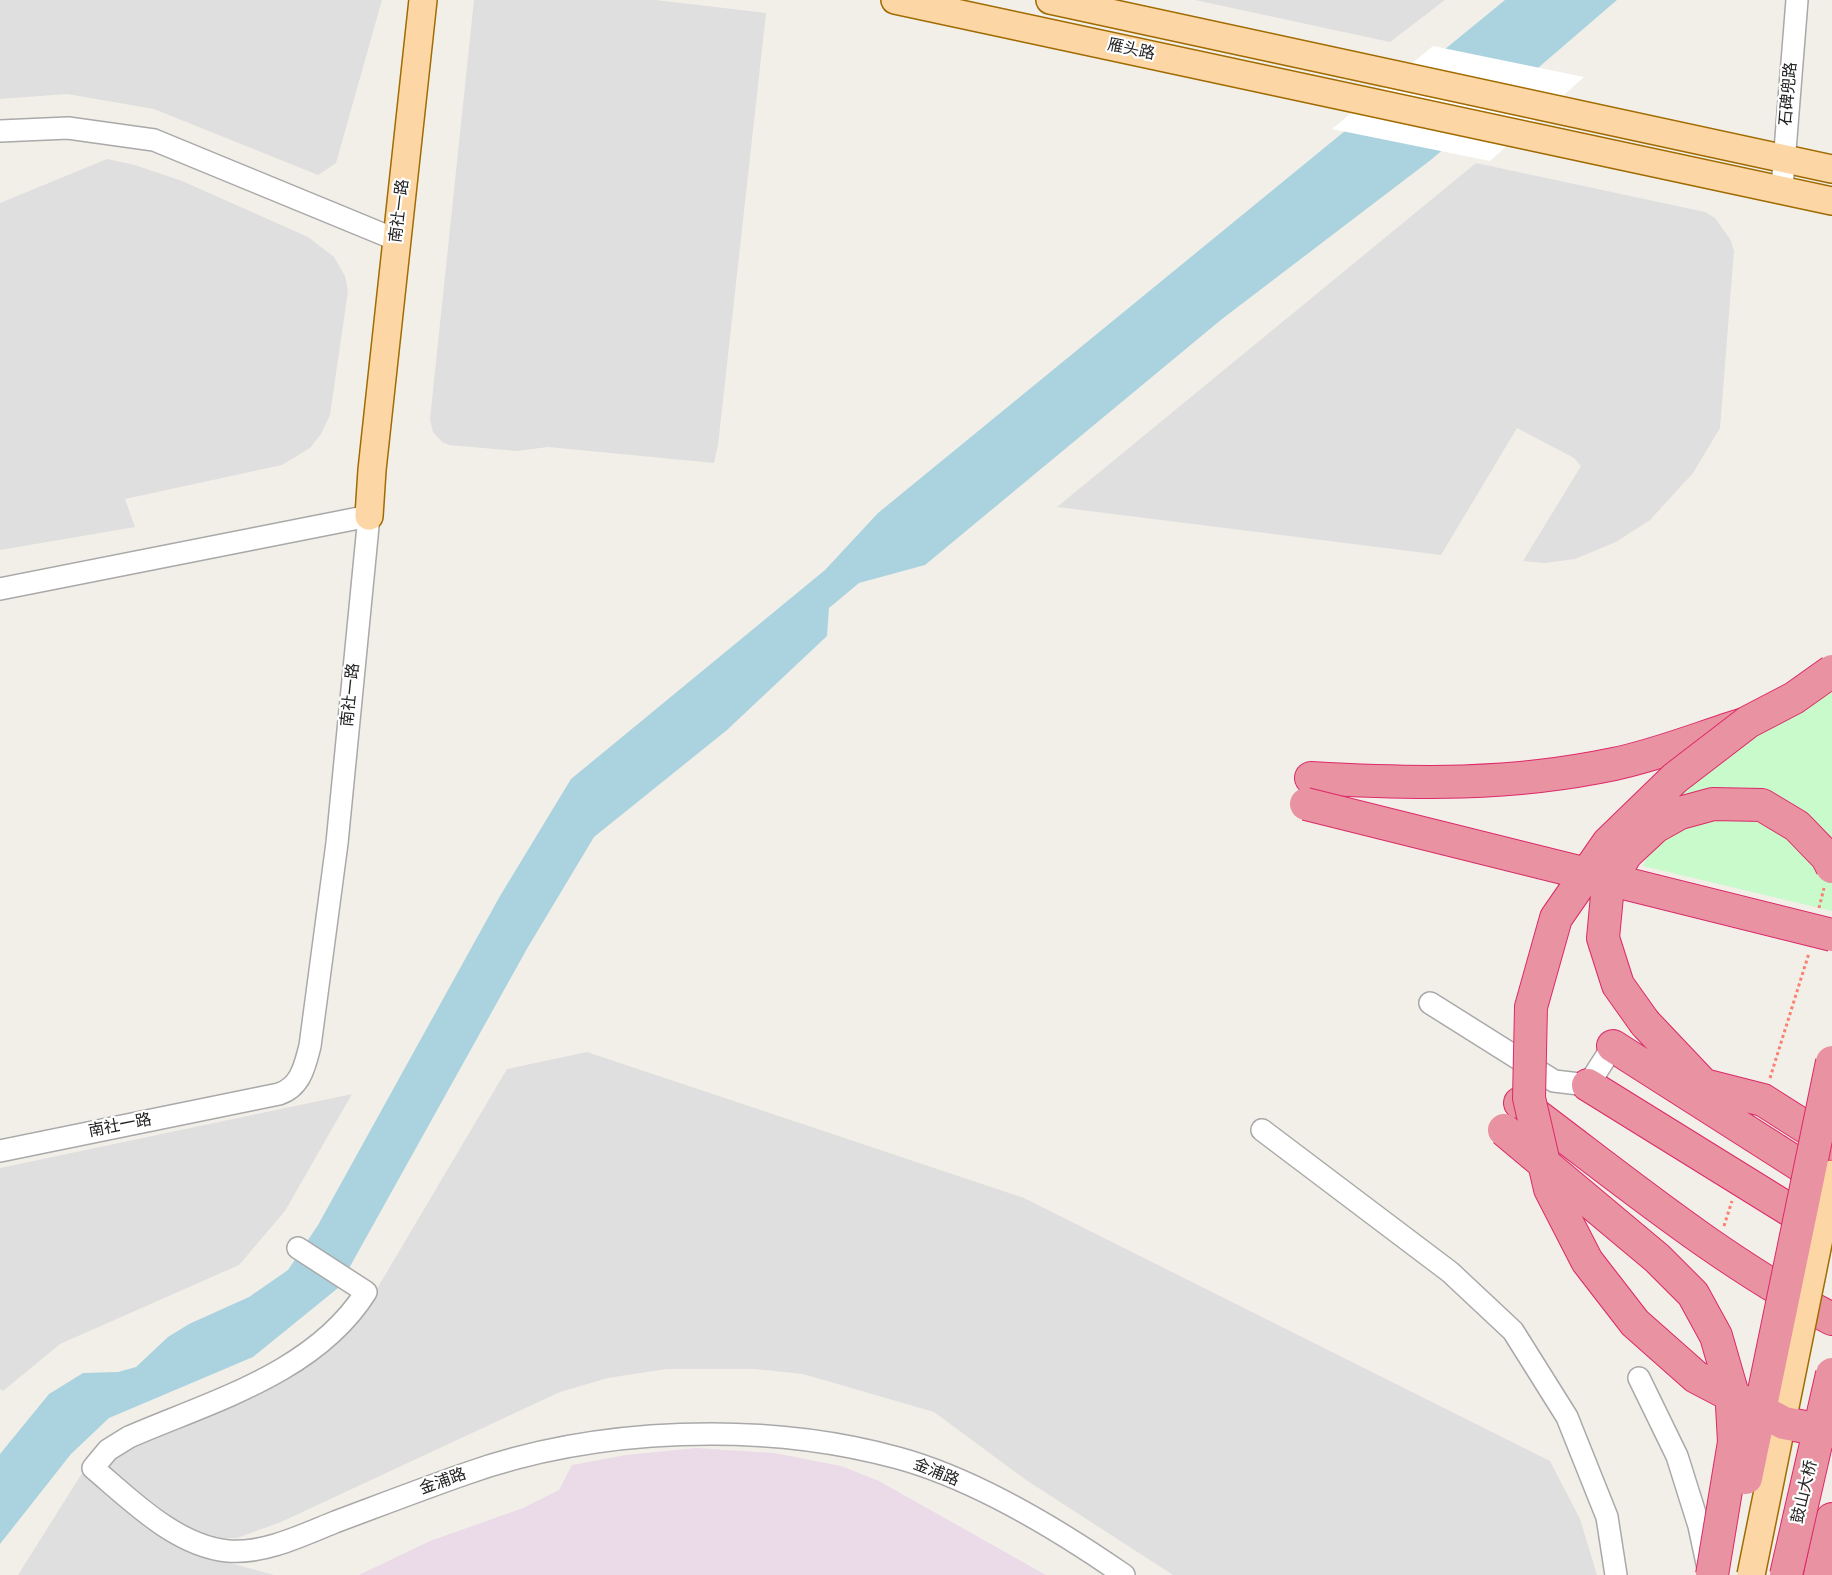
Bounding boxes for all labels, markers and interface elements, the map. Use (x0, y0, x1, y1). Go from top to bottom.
street label: 雁头路 (1106, 36, 1156, 64)
street label: 石碑兜路 (1777, 61, 1801, 127)
street label: 南社一路 (387, 178, 413, 244)
street label: 南社一路 (338, 662, 364, 728)
street label: 南社一路 (87, 1110, 153, 1142)
street label: 金浦路 (910, 1455, 962, 1491)
street label: 鼓山大桥 (1788, 1459, 1822, 1525)
street label: 金浦路 (417, 1465, 469, 1499)

